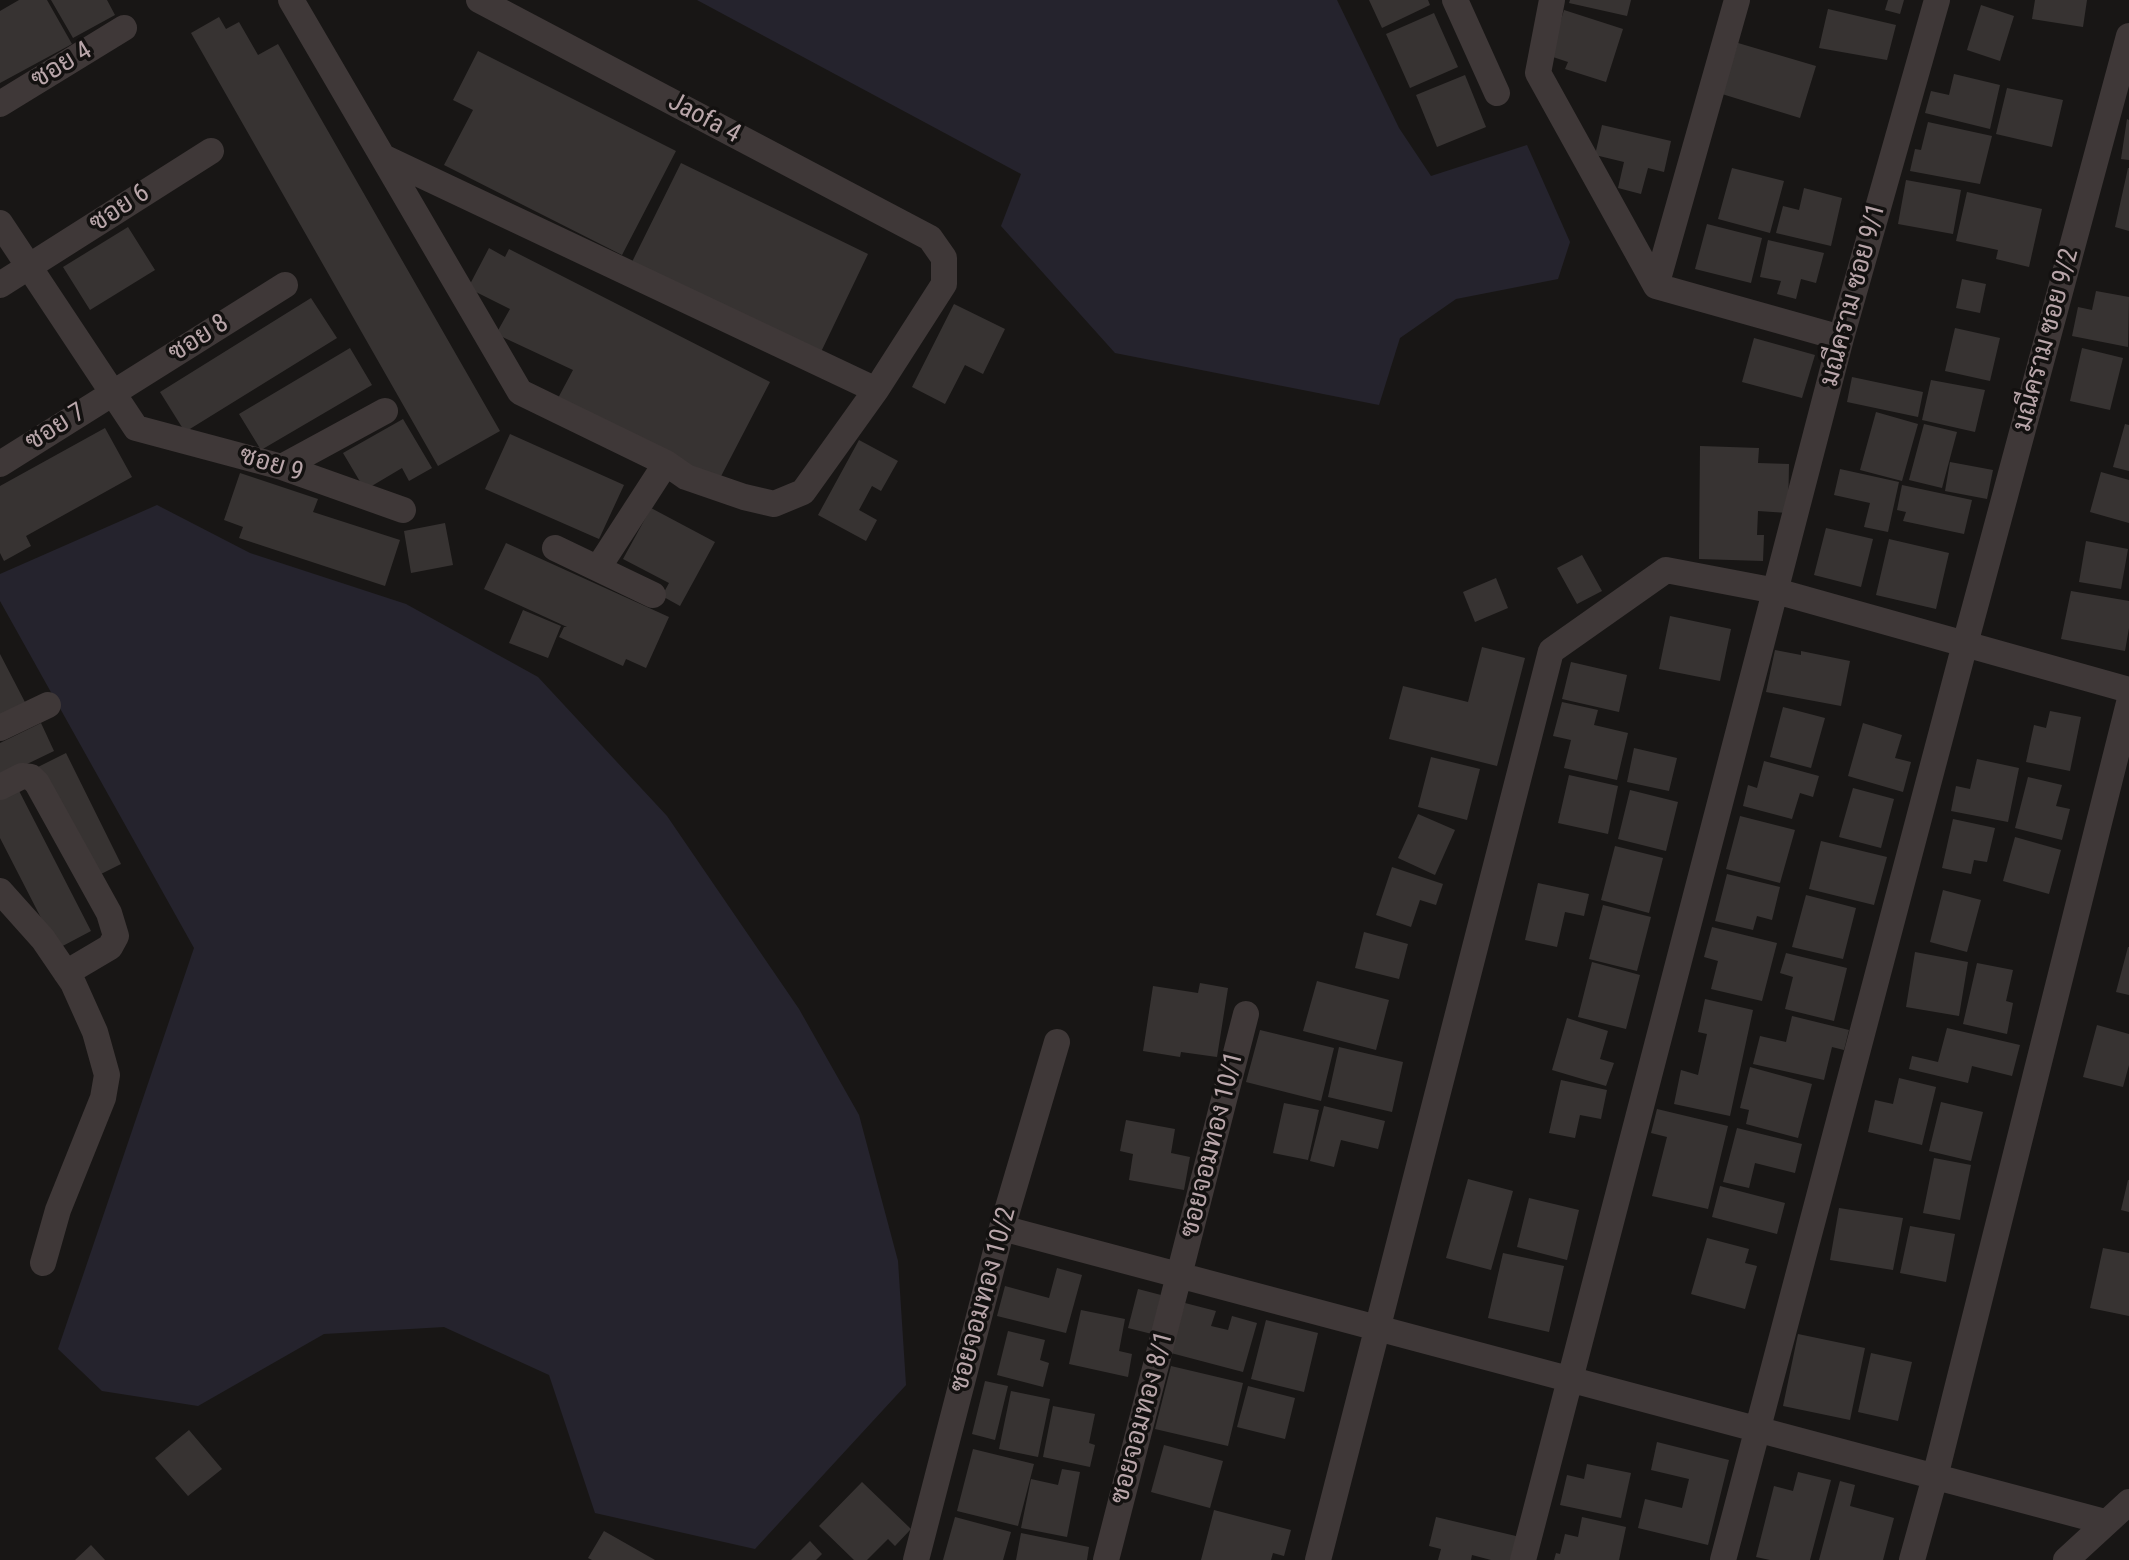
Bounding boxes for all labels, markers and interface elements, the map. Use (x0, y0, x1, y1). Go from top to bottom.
street label: ซอย 4 (26, 36, 98, 96)
street label: Jaofa 4 (662, 87, 746, 151)
street label: ซอย 6 (84, 178, 156, 240)
street label: มณีคราม ซอย 9/1 (1815, 200, 1893, 390)
street label: มณีคราม ซอย 9/2 (2008, 245, 2086, 435)
street label: ซอย 8 (163, 309, 235, 369)
street label: ซอย 7 (20, 398, 92, 458)
street label: ซอย 9 (235, 441, 307, 489)
street label: ซอยจอมทอง 10/1 (1175, 1049, 1251, 1241)
street label: ซอยจอมทอง 10/2 (944, 1204, 1024, 1396)
street label: ซอยจอมทอง 8/1 (1105, 1328, 1181, 1508)

